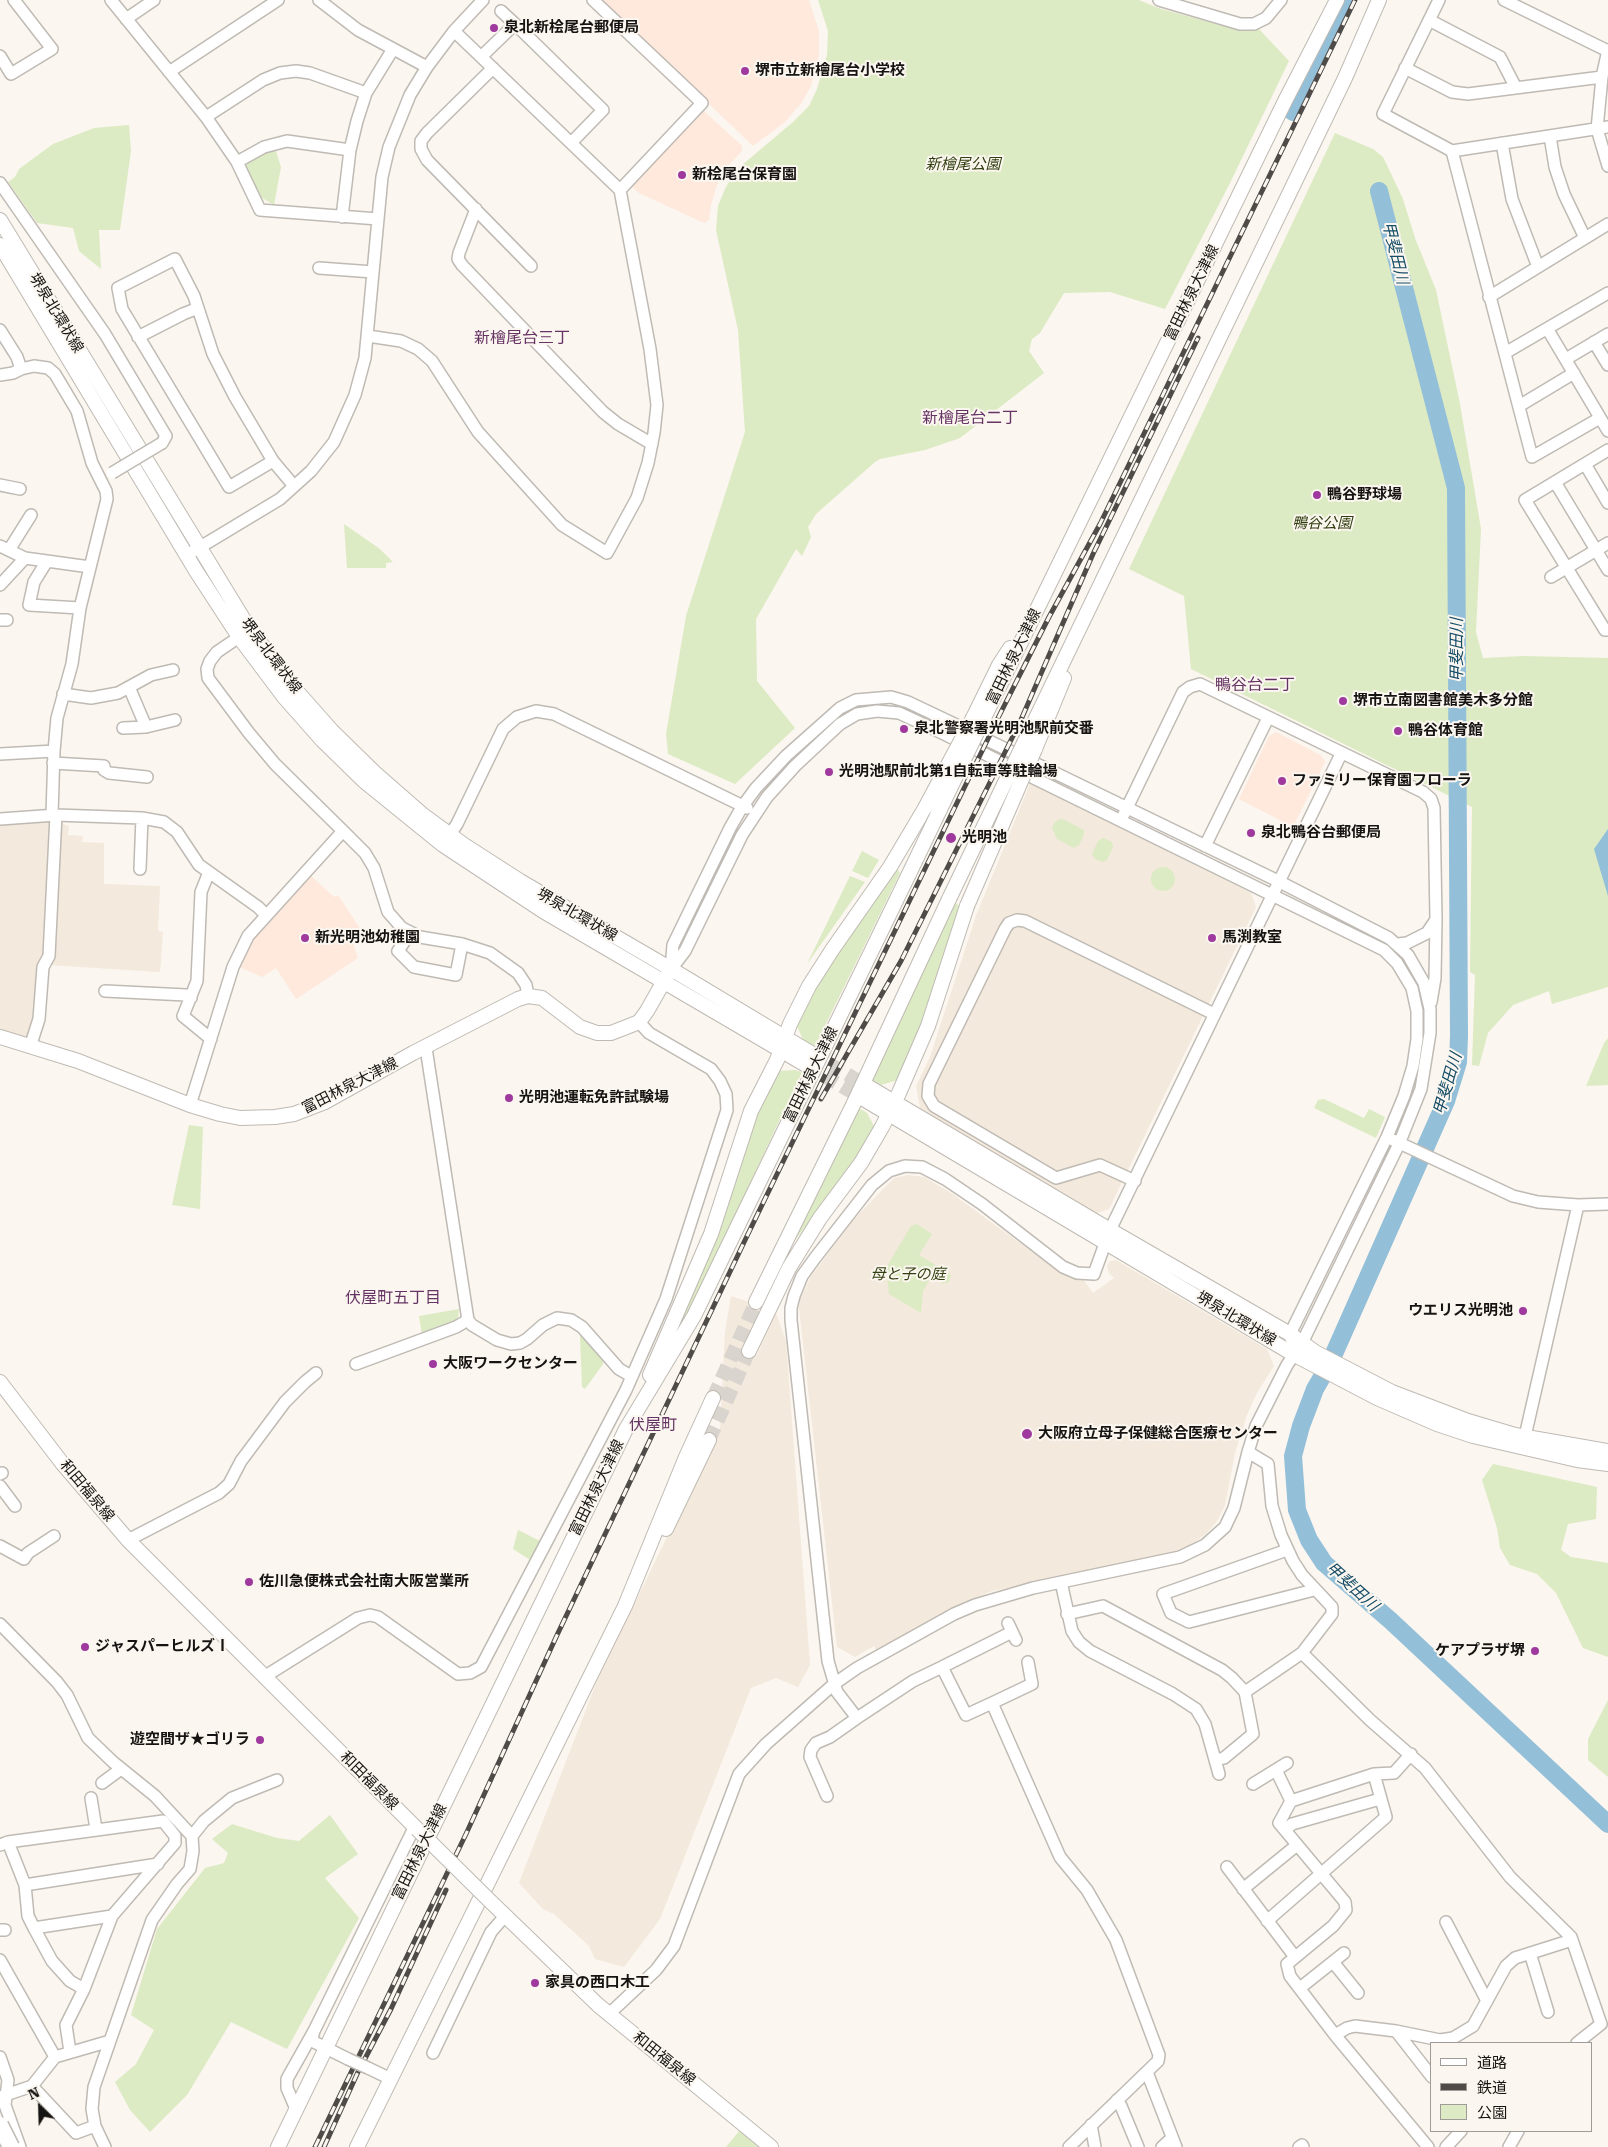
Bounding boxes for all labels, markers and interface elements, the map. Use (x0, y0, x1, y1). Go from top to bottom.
place label: 泉北新桧尾台郵便局 (504, 19, 639, 37)
marker: 泉北新桧尾台郵便局 (488, 22, 500, 34)
place label: 堺市立新檜尾台小学校 (755, 62, 905, 80)
marker: 堺市立新檜尾台小学校 (739, 65, 751, 77)
park label: 新檜尾公園 (926, 156, 1000, 174)
place label: 新桧尾台保育園 (692, 166, 797, 184)
marker: 新桧尾台保育園 (676, 169, 688, 181)
water label: 甲斐田川 (1378, 220, 1412, 286)
street label: 富田林泉大津線 (1161, 242, 1223, 344)
street label: 堺泉北環状線 (25, 270, 87, 356)
district label: 新檜尾台三丁 (474, 328, 570, 348)
district label: 新檜尾台二丁 (922, 408, 1018, 428)
place label: 鴨谷野球場 (1327, 486, 1402, 504)
marker: 鴨谷野球場 (1311, 489, 1323, 501)
park label: 鴨谷公園 (1292, 515, 1352, 533)
street label: 富田林泉大津線 (983, 606, 1045, 708)
street label: 堺泉北環状線 (237, 615, 305, 697)
water label: 甲斐田川 (1447, 618, 1467, 682)
district label: 鴨谷台二丁 (1215, 675, 1295, 695)
place label: 堺市立南図書館美木多分館 (1353, 692, 1533, 710)
marker: 堺市立南図書館美木多分館 (1337, 695, 1349, 707)
place label: 泉北警察署光明池駅前交番 (914, 720, 1094, 738)
place label: 鴨谷体育館 (1408, 722, 1483, 740)
marker: 泉北警察署光明池駅前交番 (898, 723, 910, 735)
marker: 鴨谷体育館 (1392, 725, 1404, 737)
place label: 光明池駅前北第1自転車等駐輪場 (839, 763, 1057, 781)
marker: 光明池駅前北第1自転車等駐輪場 (823, 766, 835, 778)
place label: ファミリー保育園フローラ (1292, 772, 1472, 790)
marker: ファミリー保育園フローラ (1276, 775, 1288, 787)
place label: 泉北鴨谷台郵便局 (1261, 824, 1381, 842)
marker: 泉北鴨谷台郵便局 (1245, 827, 1257, 839)
place label: 光明池 (962, 829, 1007, 847)
marker: 光明池 (944, 831, 958, 845)
street label: 堺泉北環状線 (534, 885, 620, 945)
place label: 新光明池幼稚園 (315, 929, 420, 947)
place label: 馬渕教室 (1222, 929, 1282, 947)
marker: 新光明池幼稚園 (299, 932, 311, 944)
marker: 馬渕教室 (1206, 932, 1218, 944)
street label: 富田林泉大津線 (780, 1024, 842, 1126)
water label: 甲斐田川 (1430, 1051, 1466, 1117)
street label: 富田林泉大津線 (299, 1054, 401, 1118)
place label: 光明池運転免許試験場 (519, 1089, 669, 1107)
marker: 光明池運転免許試験場 (503, 1092, 515, 1104)
park label: 母と子の庭 (871, 1266, 945, 1284)
district label: 伏屋町五丁目 (345, 1288, 441, 1308)
street label: 堺泉北環状線 (1193, 1288, 1279, 1350)
place label: ウエリス光明池 (1408, 1302, 1513, 1320)
marker: ウエリス光明池 (1517, 1305, 1529, 1317)
place label: 大阪ワークセンター (443, 1355, 578, 1373)
marker: 大阪ワークセンター (427, 1358, 439, 1370)
district label: 伏屋町 (629, 1415, 677, 1435)
place label: 大阪府立母子保健総合医療センター (1038, 1425, 1278, 1443)
marker: 大阪府立母子保健総合医療センター (1020, 1427, 1034, 1441)
street label: 富田林泉大津線 (566, 1437, 628, 1539)
street label: 和田福泉線 (56, 1456, 118, 1526)
water label: 甲斐田川 (1322, 1558, 1382, 1616)
place label: 佐川急便株式会社南大阪営業所 (259, 1573, 469, 1591)
marker: 佐川急便株式会社南大阪営業所 (243, 1576, 255, 1588)
place label: ジャスパーヒルズⅠ (95, 1638, 230, 1656)
marker: ジャスパーヒルズⅠ (79, 1641, 91, 1653)
place label: ケアプラザ堺 (1435, 1642, 1525, 1660)
marker: ケアプラザ堺 (1529, 1645, 1541, 1657)
place label: 遊空間ザ★ゴリラ (130, 1731, 250, 1749)
marker: 遊空間ザ★ゴリラ (254, 1734, 266, 1746)
street label: 和田福泉線 (336, 1748, 402, 1814)
street label: 富田林泉大津線 (389, 1801, 451, 1903)
place label: 家具の西口木工 (545, 1974, 650, 1992)
marker: 家具の西口木工 (529, 1977, 541, 1989)
street label: 和田福泉線 (629, 2028, 699, 2090)
legend (1430, 2042, 1593, 2132)
text: 道路 (1477, 2054, 1507, 2072)
text: 鉄道 (1477, 2079, 1507, 2097)
north arrow (15, 2082, 65, 2132)
text: N (26, 2084, 42, 2103)
text: 公園 (1477, 2104, 1507, 2122)

